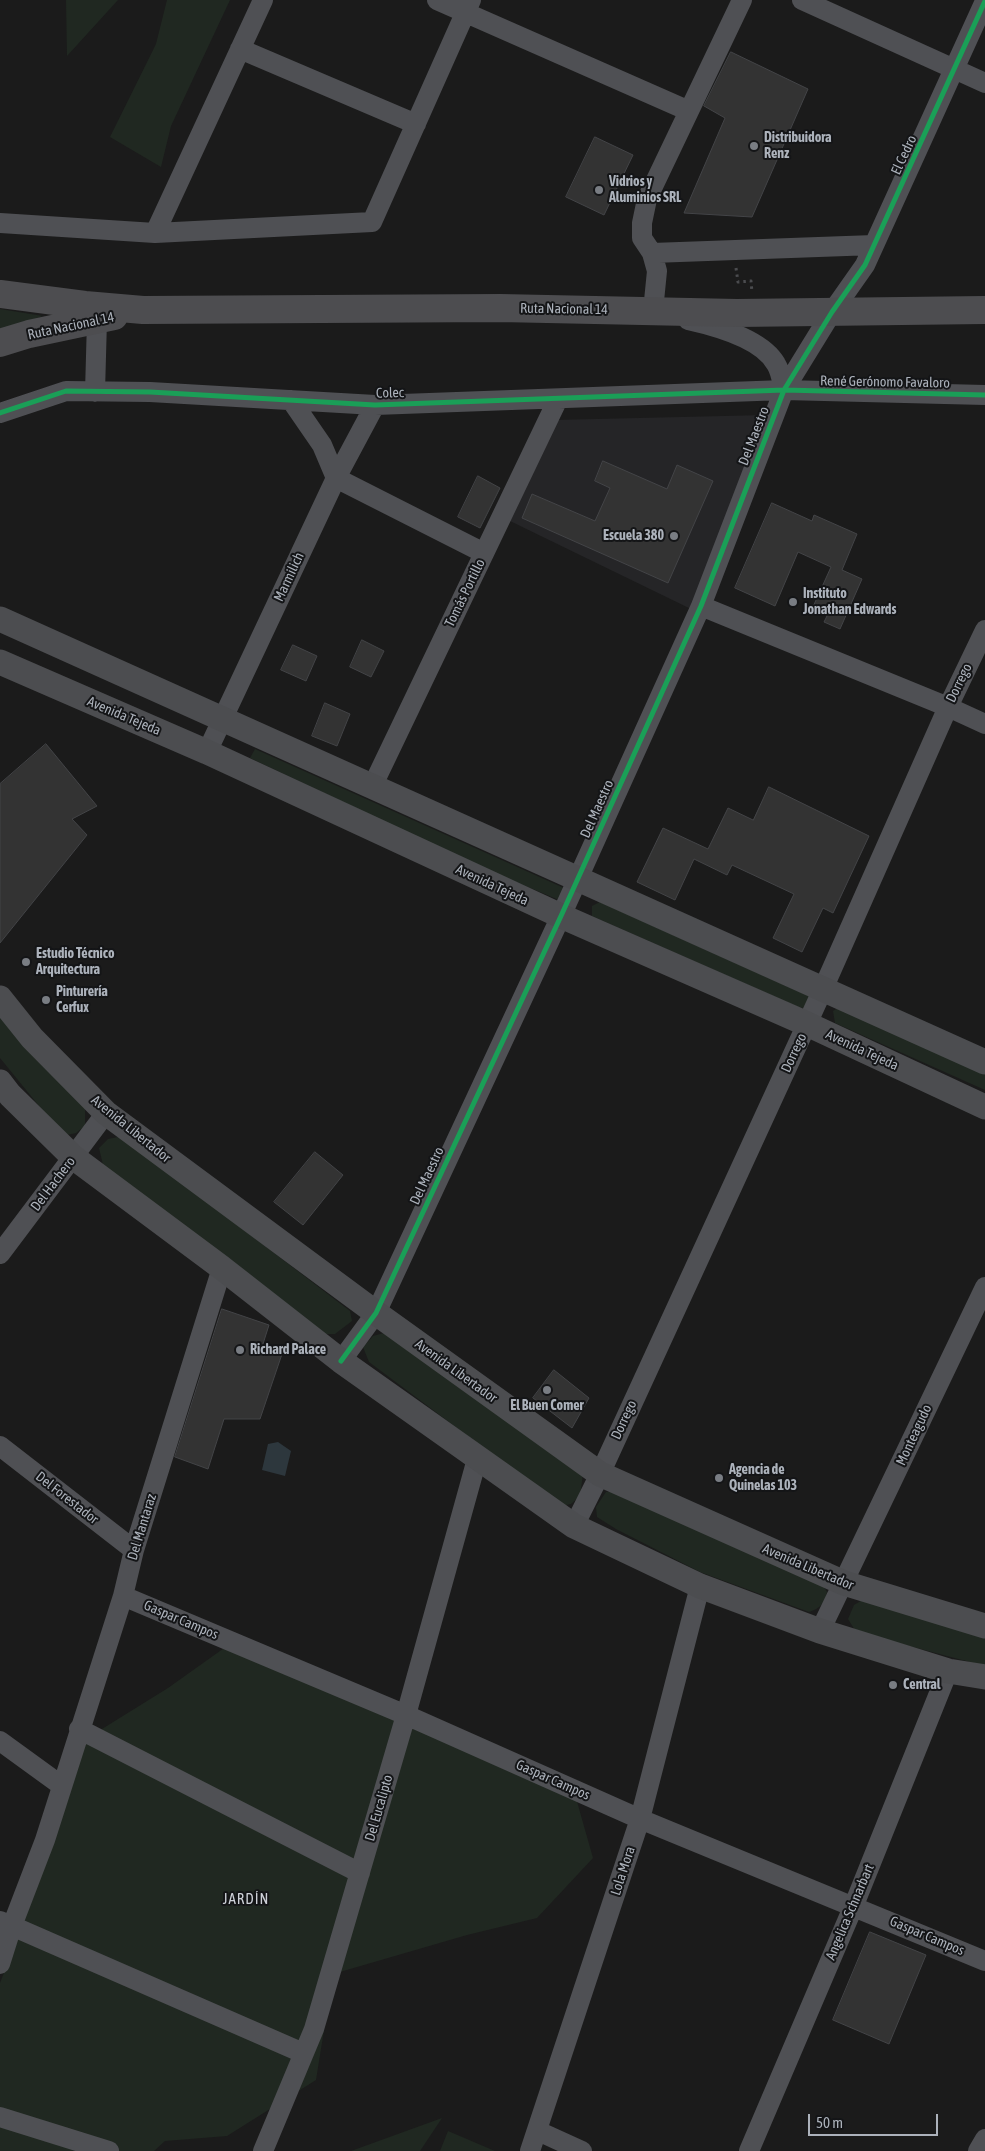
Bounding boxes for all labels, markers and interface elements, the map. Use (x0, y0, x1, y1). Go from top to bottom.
place label: Distribuidora Renz (764, 130, 832, 162)
street label: El Cedro (888, 133, 920, 177)
marker: Distribuidora Renz (748, 140, 760, 152)
place label: Vidrios y Aluminios SRL (609, 174, 681, 206)
marker: Vidrios y Aluminios SRL (593, 184, 605, 196)
street label: Ruta Nacional 14 (520, 300, 608, 318)
street label: Ruta Nacional 14 (26, 309, 116, 343)
street label: René Gerónomo Favaloro (820, 372, 950, 392)
street label: Colec (376, 384, 404, 402)
street label: Del Maestro (735, 404, 773, 468)
place label: Escuela 380 (603, 528, 664, 544)
marker: Escuela 380 (668, 530, 680, 542)
street label: Marmilich (270, 550, 308, 604)
street label: Tomás Portillo (441, 556, 489, 630)
place label: Instituto Jonathan Edwards (803, 586, 896, 618)
marker: Instituto Jonathan Edwards (787, 596, 799, 608)
street label: Dorrego (942, 661, 976, 705)
street label: Avenida Tejeda (85, 693, 163, 739)
street label: Del Maestro (577, 777, 617, 841)
street label: Avenida Tejeda (453, 861, 531, 909)
place label: Estudio Técnico Arquitectura (36, 946, 115, 979)
marker: Estudio Técnico Arquitectura (20, 956, 32, 968)
place label: Pinturería Cerfux (56, 984, 108, 1016)
marker: Pinturería Cerfux (40, 994, 52, 1006)
street label: Avenida Tejeda (823, 1026, 901, 1074)
street label: Dorrego (778, 1031, 810, 1075)
street label: Avenida Libertador (88, 1092, 174, 1166)
street label: Del Maestro (406, 1144, 448, 1208)
street label: Del Hachero (27, 1154, 79, 1214)
street label: Avenida Libertador (412, 1336, 500, 1406)
place label: Richard Palace (250, 1342, 326, 1358)
marker: Richard Palace (234, 1344, 246, 1356)
marker: El Buen Comer (541, 1384, 553, 1396)
place label: El Buen Comer (510, 1398, 584, 1414)
street label: Dorrego (608, 1398, 640, 1442)
street label: Monteagudo (893, 1402, 935, 1468)
place label: Agencia de Quinelas 103 (729, 1462, 797, 1494)
street label: Del Forestador (32, 1468, 102, 1528)
marker: Agencia de Quinelas 103 (713, 1472, 725, 1484)
street label: Del Mantaraz (124, 1492, 160, 1562)
street label: Avenida Libertador (760, 1540, 856, 1594)
street label: Gaspar Campos (141, 1597, 221, 1643)
place label: Central (903, 1677, 941, 1693)
marker: Central (887, 1679, 899, 1691)
street label: Gaspar Campos (513, 1756, 593, 1804)
street label: Del Eucalipto (362, 1773, 396, 1843)
street label: Lola Mora (607, 1844, 639, 1898)
street label: Angelica Schnarbart (822, 1861, 878, 1963)
district label: JARDÍN (222, 1890, 270, 1908)
street label: Gaspar Campos (887, 1913, 967, 1959)
scale bar (810, 2104, 940, 2136)
text: 50 m (816, 2114, 843, 2131)

